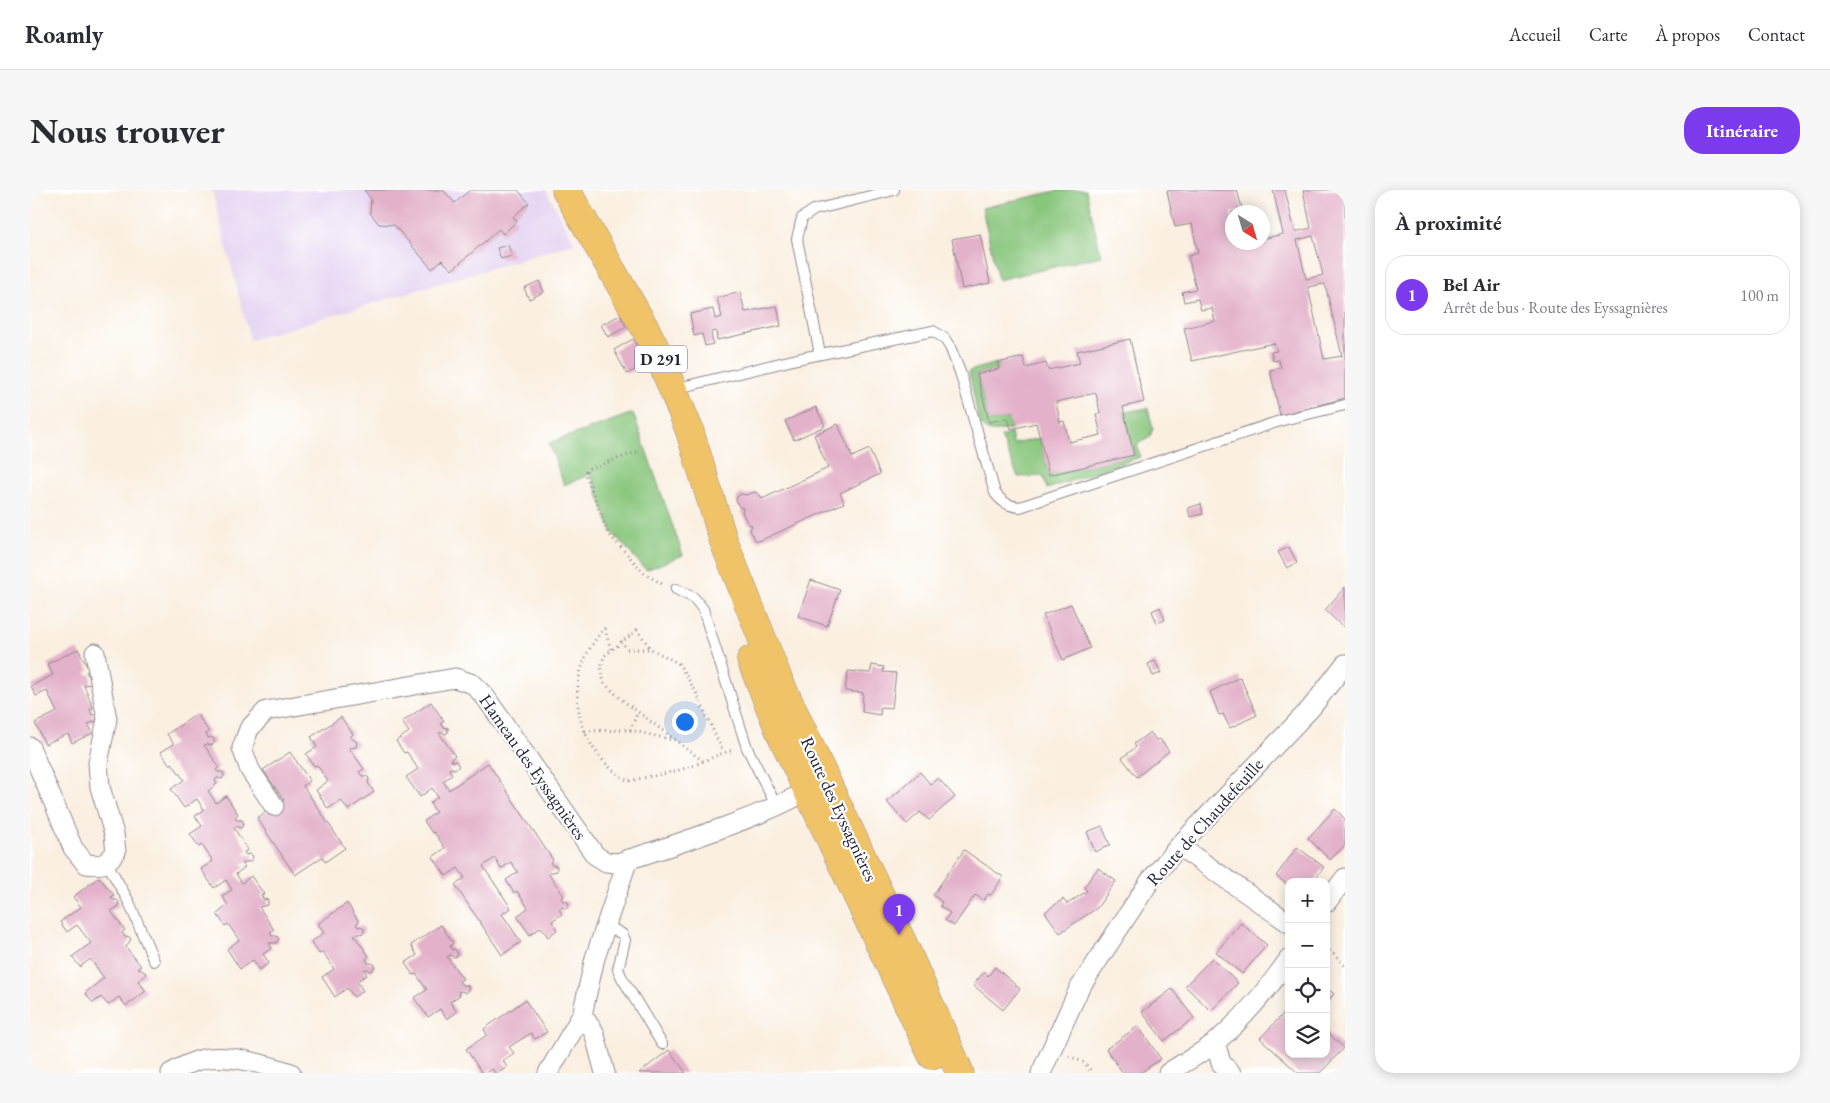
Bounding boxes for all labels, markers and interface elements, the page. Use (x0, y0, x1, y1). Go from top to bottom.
text: Roamly (25, 19, 103, 50)
text: Accueil (1509, 23, 1561, 46)
text: Carte (1589, 23, 1628, 46)
text: À propos (1656, 23, 1720, 46)
text: Contact (1748, 23, 1805, 46)
button: Itinéraire (1684, 107, 1800, 154)
text: Nous trouver (30, 108, 225, 153)
north arrow (1225, 205, 1270, 250)
text: À proximité (1395, 209, 1502, 236)
text: Bel Air (1443, 272, 1500, 297)
text: 1 (1408, 285, 1416, 306)
text: 100 m (1740, 285, 1779, 306)
text: Arrêt de bus · Route des Eyssagnières (1443, 297, 1668, 318)
road number: D 291 (635, 346, 687, 372)
street label: Hameau des Eyssagnières (475, 689, 592, 844)
your location (672, 709, 698, 735)
street label: Route des Eyssagnières (796, 733, 883, 885)
street label: Route de Chaudefeuille (1141, 753, 1268, 890)
map controls (1285, 878, 1330, 1058)
button: + (1285, 878, 1330, 923)
pin: 1 (883, 894, 915, 935)
button: − (1285, 923, 1330, 968)
button: locate (1285, 968, 1330, 1013)
button: layers (1285, 1013, 1330, 1058)

